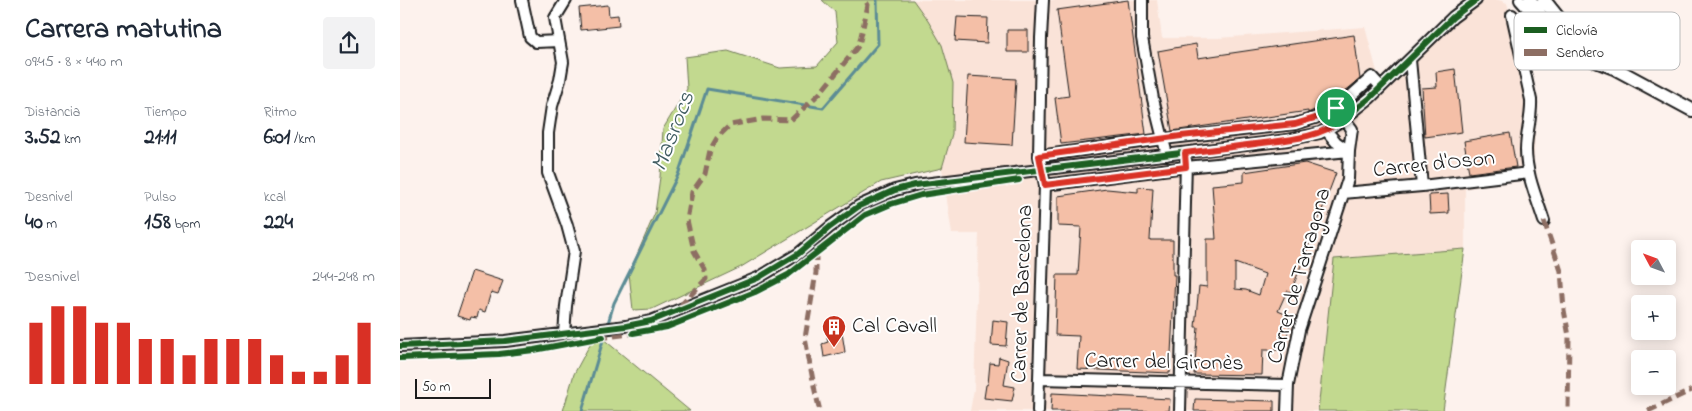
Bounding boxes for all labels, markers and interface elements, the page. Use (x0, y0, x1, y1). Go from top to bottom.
text: Carrera matutina (25, 10, 222, 51)
legend (1514, 12, 1680, 70)
button: share (323, 17, 375, 69)
text: Ciclovía (1556, 21, 1598, 42)
text: Sendero (1556, 43, 1604, 64)
text: 09:45 · 8 × 440 m (25, 50, 123, 74)
water label: Masrocs (643, 86, 705, 177)
pin (1315, 87, 1357, 129)
icon: arrive (1322, 94, 1350, 122)
text: Distancia (25, 102, 80, 123)
text: Tiempo (144, 102, 187, 123)
text: Ritmo (264, 102, 297, 123)
text: 3.52 (25, 123, 60, 153)
text: 21:11 (144, 123, 177, 153)
text: 6:01 (264, 123, 290, 153)
text: km (60, 129, 81, 150)
text: /km (290, 129, 315, 150)
street label: Carrer d'Oson (1371, 143, 1497, 187)
street label: Carrer de Tarragona (1260, 184, 1341, 368)
text: Desnivel (25, 187, 73, 208)
text: Pulso (144, 187, 176, 208)
text: kcal (264, 187, 286, 208)
street label: Carrer de Barcelona (1004, 204, 1042, 384)
text: 40 (25, 208, 43, 238)
text: 158 (144, 208, 171, 238)
text: 224 (264, 208, 293, 238)
text: m (43, 214, 57, 235)
text: bpm (171, 214, 200, 235)
north arrow (1631, 240, 1676, 285)
map controls (1631, 240, 1676, 395)
text: Desnivel (25, 265, 79, 289)
text: 244–248 m (312, 265, 375, 289)
button: + (1631, 295, 1676, 340)
place label: Cal Cavall (852, 311, 937, 343)
building icon: Cal Cavall (821, 314, 847, 348)
street label: Carrer del Gironès (1084, 346, 1244, 380)
button: − (1631, 350, 1676, 395)
scale bar (415, 376, 491, 399)
text: 50 m (422, 377, 450, 398)

